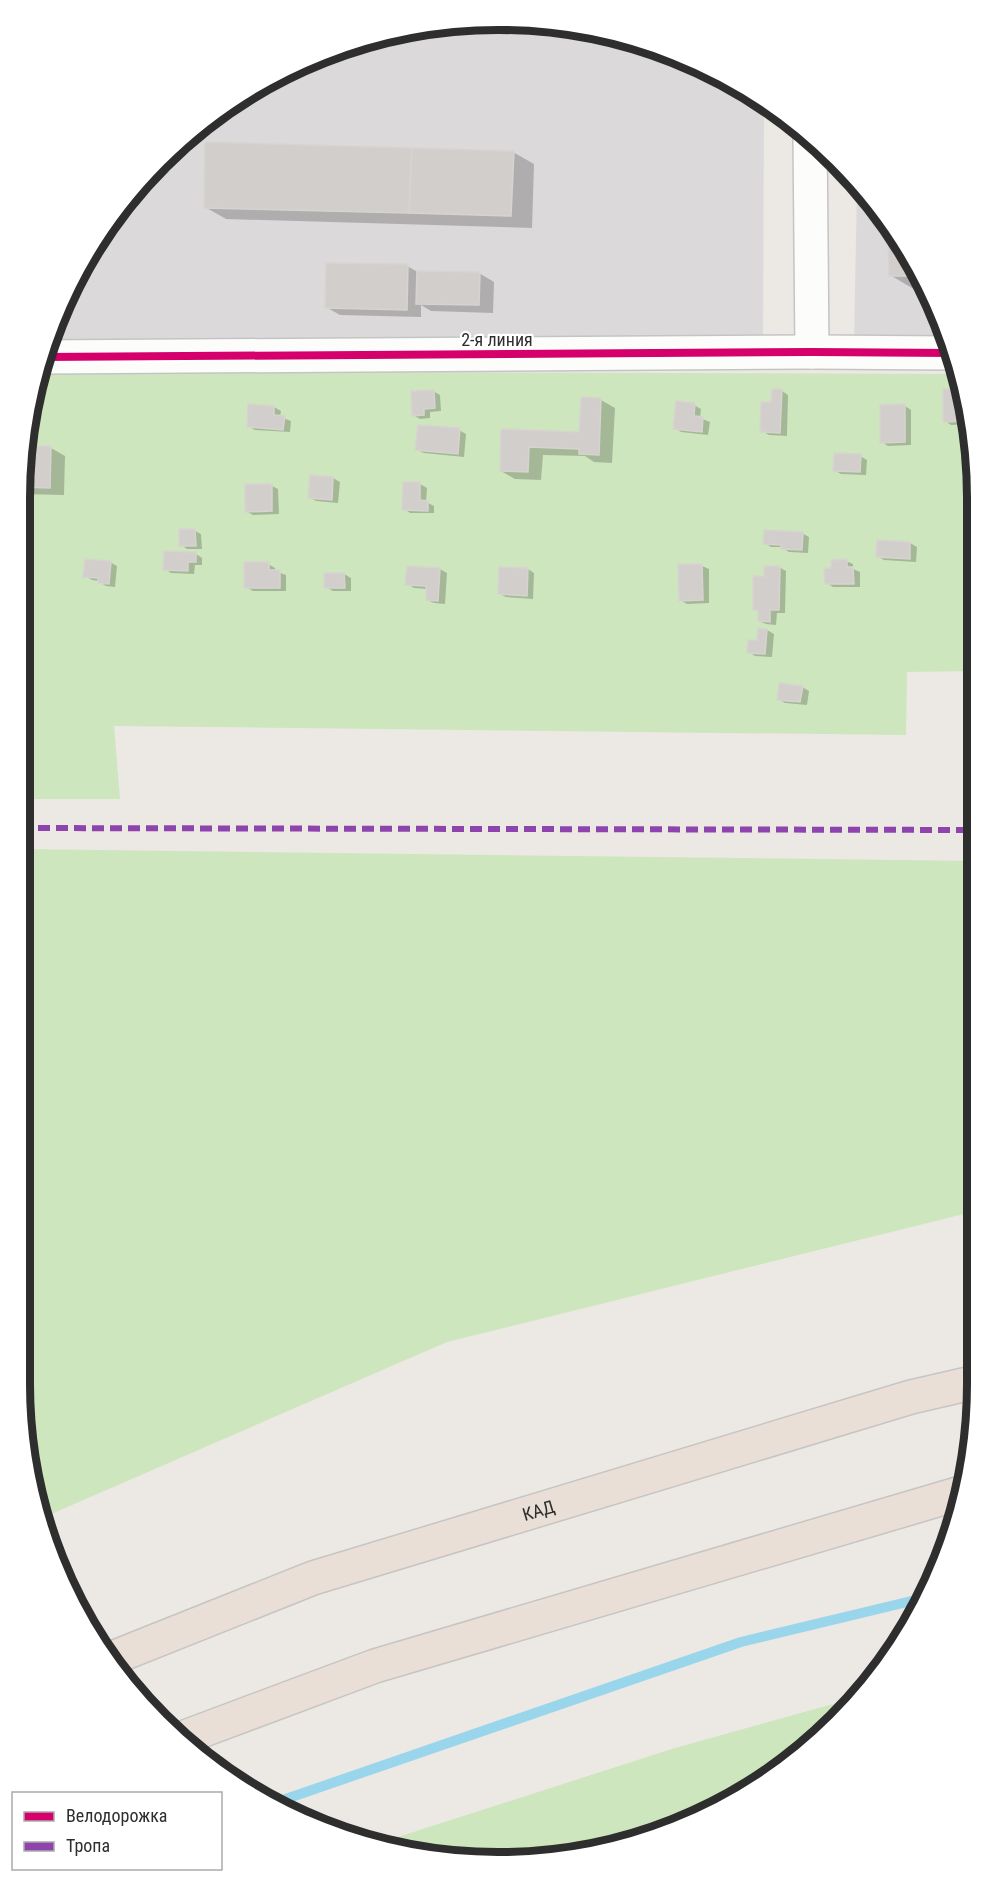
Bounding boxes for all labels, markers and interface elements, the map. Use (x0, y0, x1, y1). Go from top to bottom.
street label: 2-я линия (461, 329, 533, 350)
street label: КАД (520, 1495, 557, 1525)
legend (12, 1792, 222, 1870)
text: Велодорожка (66, 1805, 167, 1826)
text: Тропа (66, 1835, 110, 1856)

